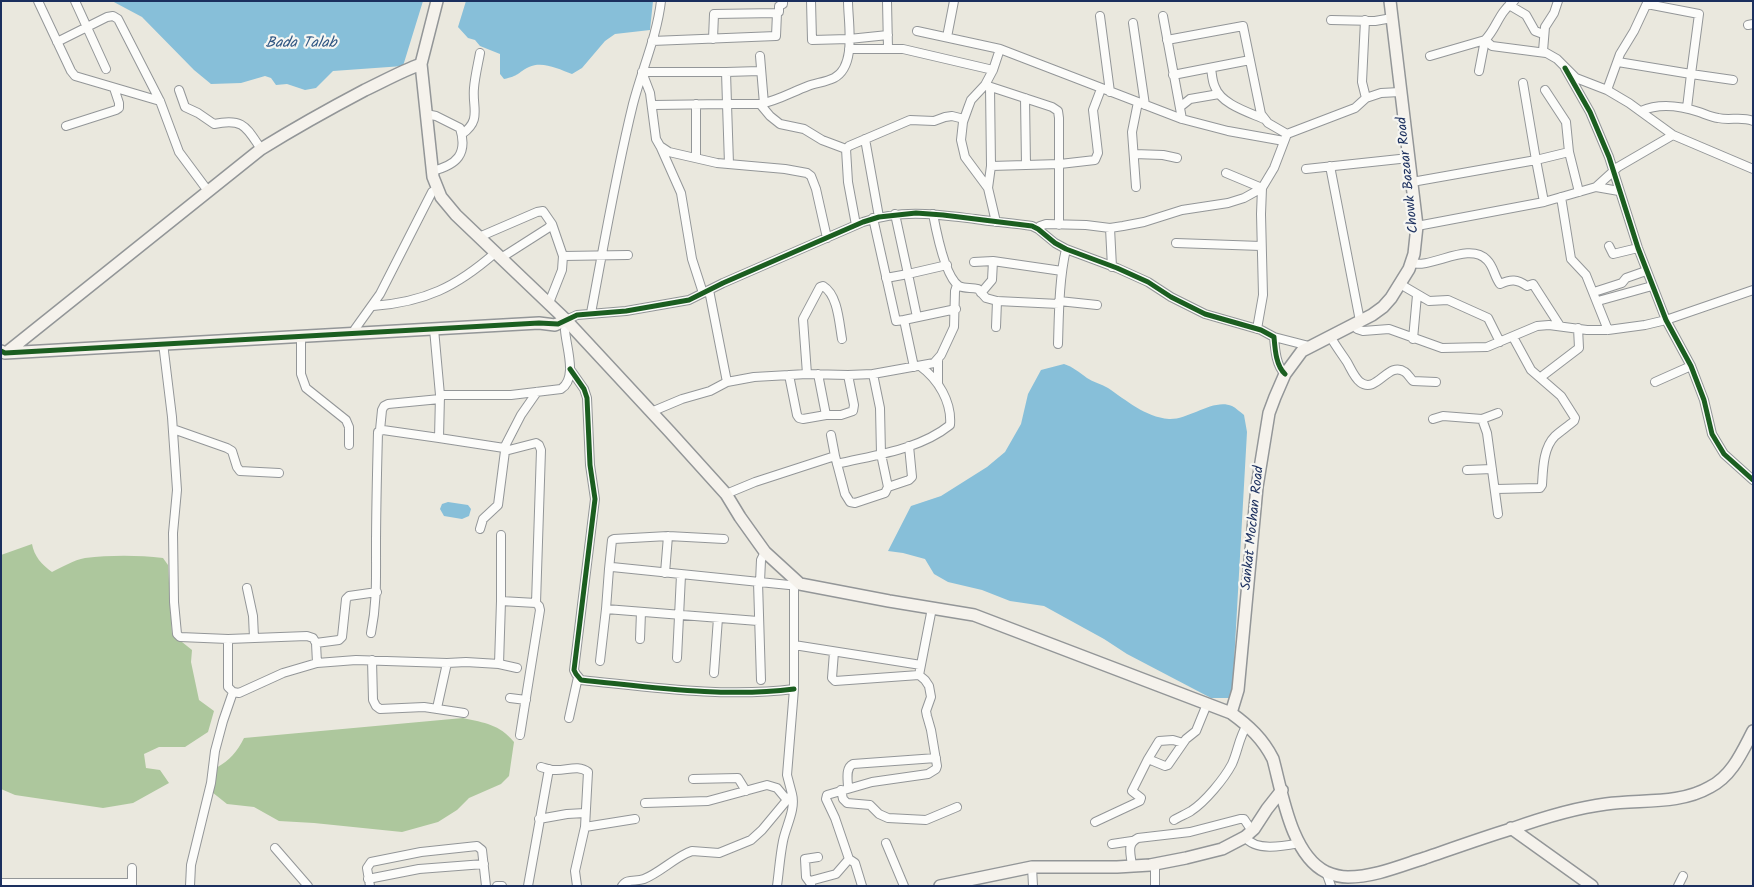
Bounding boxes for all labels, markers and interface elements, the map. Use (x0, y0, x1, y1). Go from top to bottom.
water label: Bada Talab (266, 35, 336, 53)
street label: Chowk Bazaar Road (1395, 116, 1423, 234)
street label: Sankat Mochan Road (1239, 465, 1269, 591)

